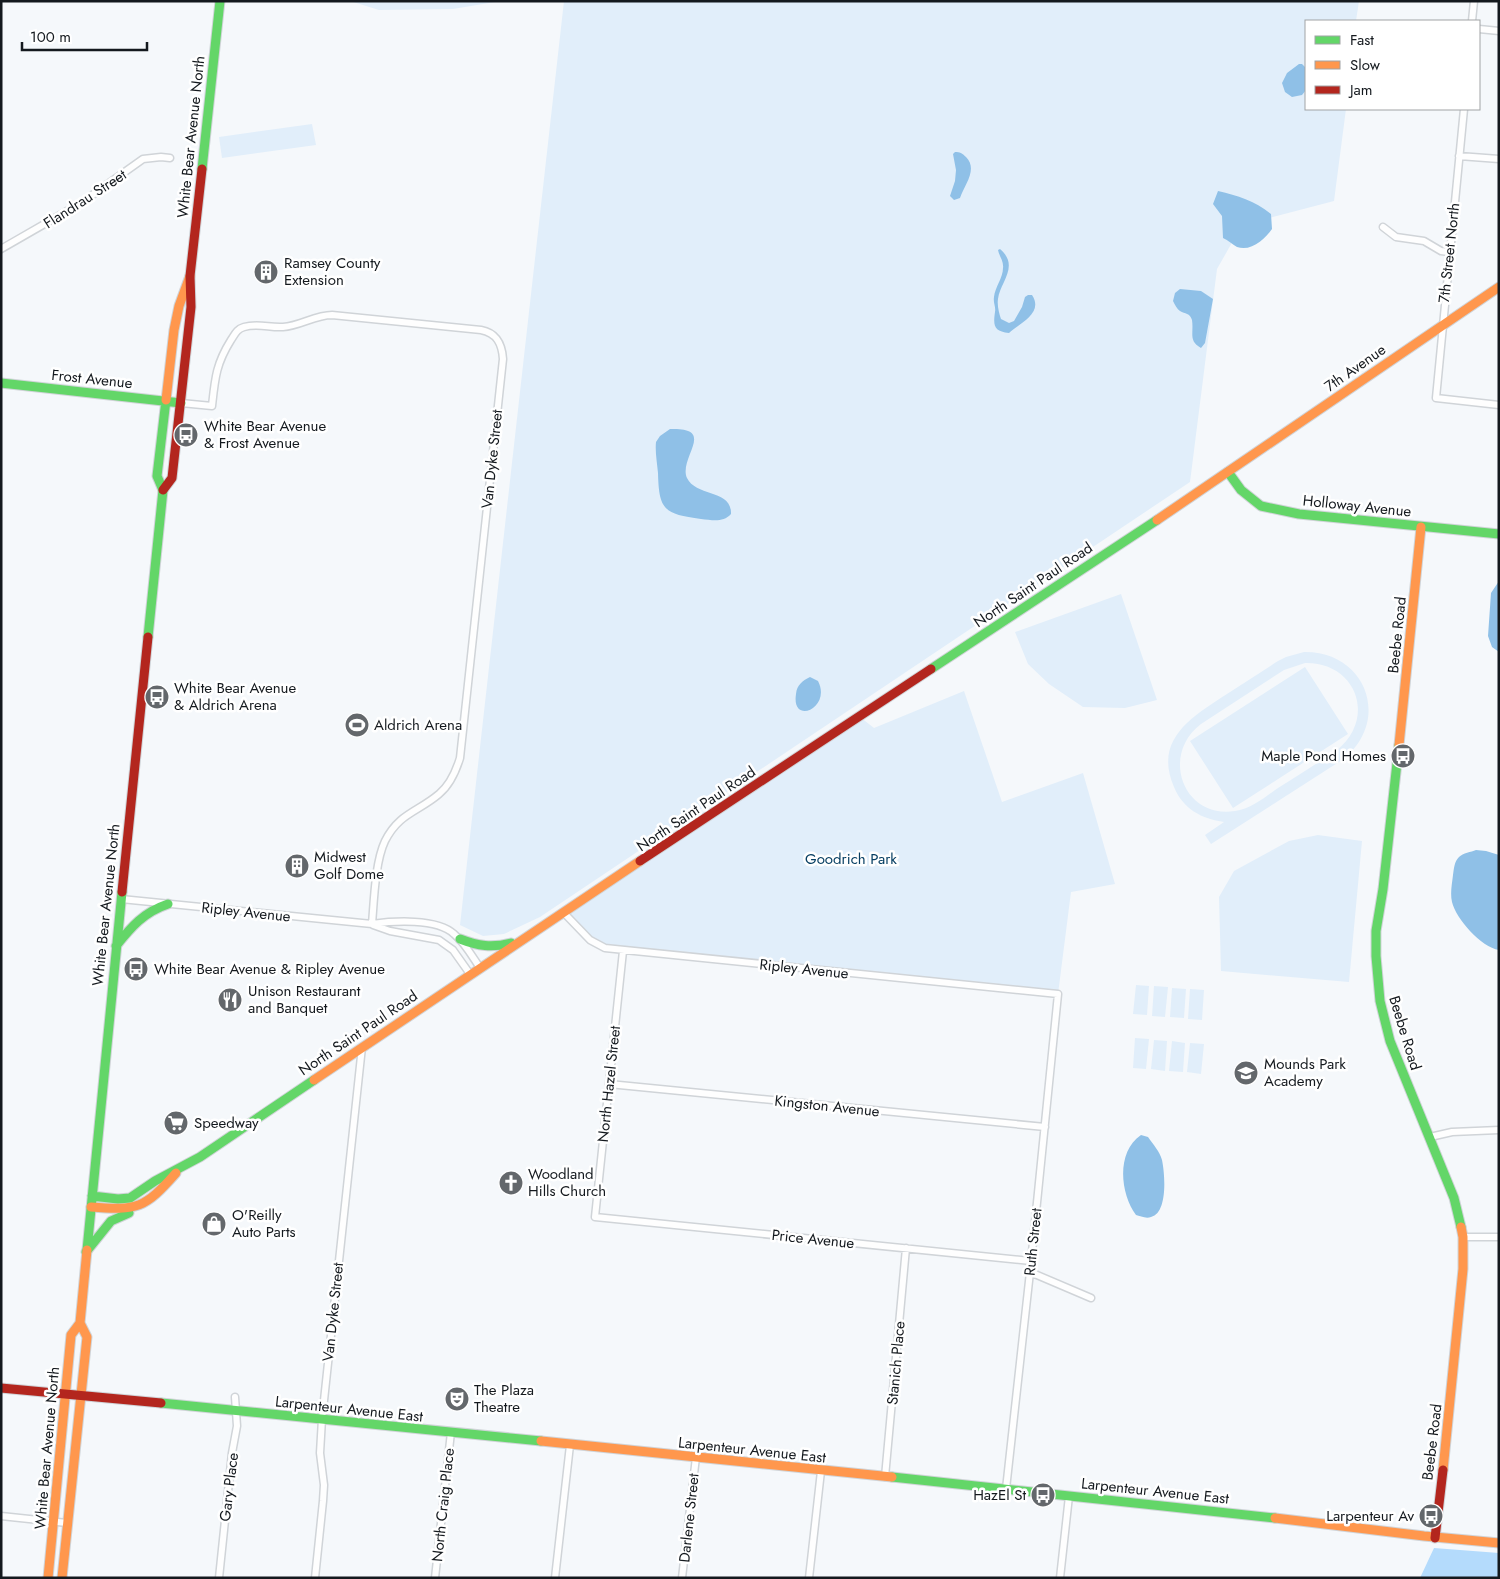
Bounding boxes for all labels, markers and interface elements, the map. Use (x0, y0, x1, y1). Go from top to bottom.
scale bar (22, 20, 148, 52)
legend (1305, 20, 1480, 110)
text: 100 m (30, 26, 71, 48)
text: Fast (1350, 29, 1374, 51)
text: Slow (1350, 54, 1381, 76)
street label: White Bear Avenue North (172, 55, 210, 219)
text: Jam (1348, 79, 1373, 101)
street label: Flandrau Street (39, 164, 131, 234)
street label: 7th Street North (1433, 202, 1465, 304)
place label: Ramsey County Extension (284, 252, 381, 291)
building icon: Ramsey County Extension (253, 259, 279, 285)
street label: 7th Avenue (1320, 339, 1390, 397)
street label: Frost Avenue (50, 364, 134, 394)
street label: Van Dyke Street (476, 408, 508, 510)
place label: White Bear Avenue & Frost Avenue (204, 415, 326, 454)
bus stop icon: White Bear Avenue & Frost Avenue (173, 422, 199, 448)
street label: Holloway Avenue (1302, 489, 1413, 523)
street label: North Saint Paul Road (969, 537, 1097, 633)
street label: Beebe Road (1382, 596, 1412, 674)
place label: White Bear Avenue & Aldrich Arena (174, 677, 296, 716)
bus stop icon: White Bear Avenue & Aldrich Arena (144, 684, 170, 710)
sports icon: Aldrich Arena (344, 712, 370, 738)
place label: Aldrich Arena (374, 714, 462, 736)
bus stop icon: Maple Pond Homes (1390, 743, 1416, 769)
place label: Maple Pond Homes (1261, 745, 1386, 767)
street label: North Saint Paul Road (632, 761, 760, 857)
street label: White Bear Avenue North (87, 823, 125, 987)
place label: Midwest Golf Dome (314, 846, 384, 885)
park label: Goodrich Park (805, 848, 897, 870)
building icon: Midwest Golf Dome (284, 853, 310, 879)
street label: Ripley Avenue (200, 896, 292, 928)
street label: Ripley Avenue (758, 953, 850, 985)
bus stop icon: White Bear Avenue & Ripley Avenue (123, 956, 149, 982)
place label: White Bear Avenue & Ripley Avenue (154, 958, 385, 980)
place label: Unison Restaurant and Banquet (248, 980, 361, 1019)
street label: North Saint Paul Road (294, 985, 422, 1081)
restaurant icon: Unison Restaurant and Banquet (217, 987, 243, 1013)
street label: Beebe Road (1383, 993, 1427, 1073)
street label: North Hazel Street (592, 1024, 626, 1143)
place label: Mounds Park Academy (1264, 1053, 1346, 1092)
school or university icon: Mounds Park Academy (1233, 1060, 1259, 1086)
street label: Kingston Avenue (773, 1090, 881, 1122)
supermarket icon: Speedway (163, 1110, 189, 1136)
place label: Speedway (194, 1112, 259, 1134)
place label: Woodland Hills Church (528, 1163, 606, 1202)
church icon: Woodland Hills Church (498, 1170, 524, 1196)
place label: O'Reilly Auto Parts (232, 1204, 296, 1243)
street label: Ruth Street (1019, 1207, 1048, 1277)
shop icon: O'Reilly Auto Parts (201, 1211, 227, 1237)
street label: Price Avenue (771, 1224, 856, 1254)
street label: Van Dyke Street (317, 1261, 349, 1363)
street label: Stanich Place (881, 1320, 911, 1406)
street label: White Bear Avenue North (29, 1366, 65, 1530)
place label: The Plaza Theatre (474, 1379, 534, 1418)
theatre icon: The Plaza Theatre (444, 1386, 470, 1412)
street label: Larpenteur Avenue East (274, 1390, 424, 1428)
street label: Beebe Road (1416, 1402, 1448, 1482)
street label: Larpenteur Avenue East (677, 1431, 827, 1469)
street label: North Craig Place (426, 1447, 460, 1563)
street label: Gary Place (214, 1451, 244, 1523)
street label: Darlene Street (673, 1472, 705, 1564)
street label: Larpenteur Avenue East (1080, 1472, 1230, 1510)
bus stop icon: HazEl St (1030, 1482, 1056, 1508)
place label: HazEl St (973, 1484, 1026, 1506)
bus stop icon: Larpenteur Av (1418, 1503, 1444, 1529)
place label: Larpenteur Av (1326, 1505, 1414, 1527)

